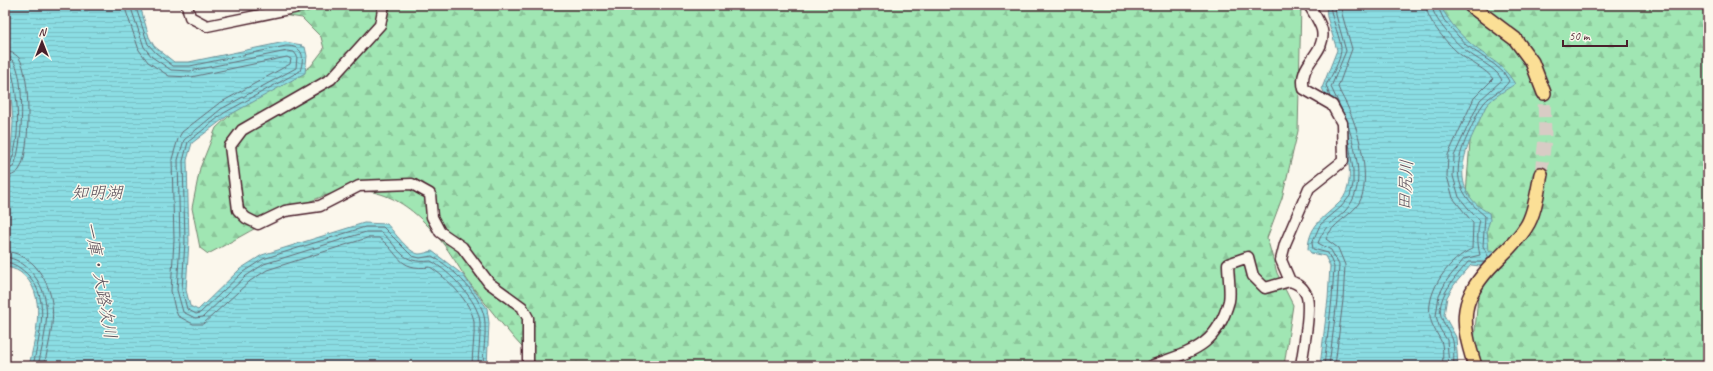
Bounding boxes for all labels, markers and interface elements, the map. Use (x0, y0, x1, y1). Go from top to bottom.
north arrow (22, 22, 62, 62)
scale bar (1563, 22, 1627, 48)
text: N (39, 25, 48, 39)
text: 50 m (1569, 28, 1591, 44)
water label: 田尻川 (1394, 159, 1417, 211)
water label: 知明湖 (72, 182, 124, 203)
water label: 一庫・大路次川 (80, 220, 121, 341)

